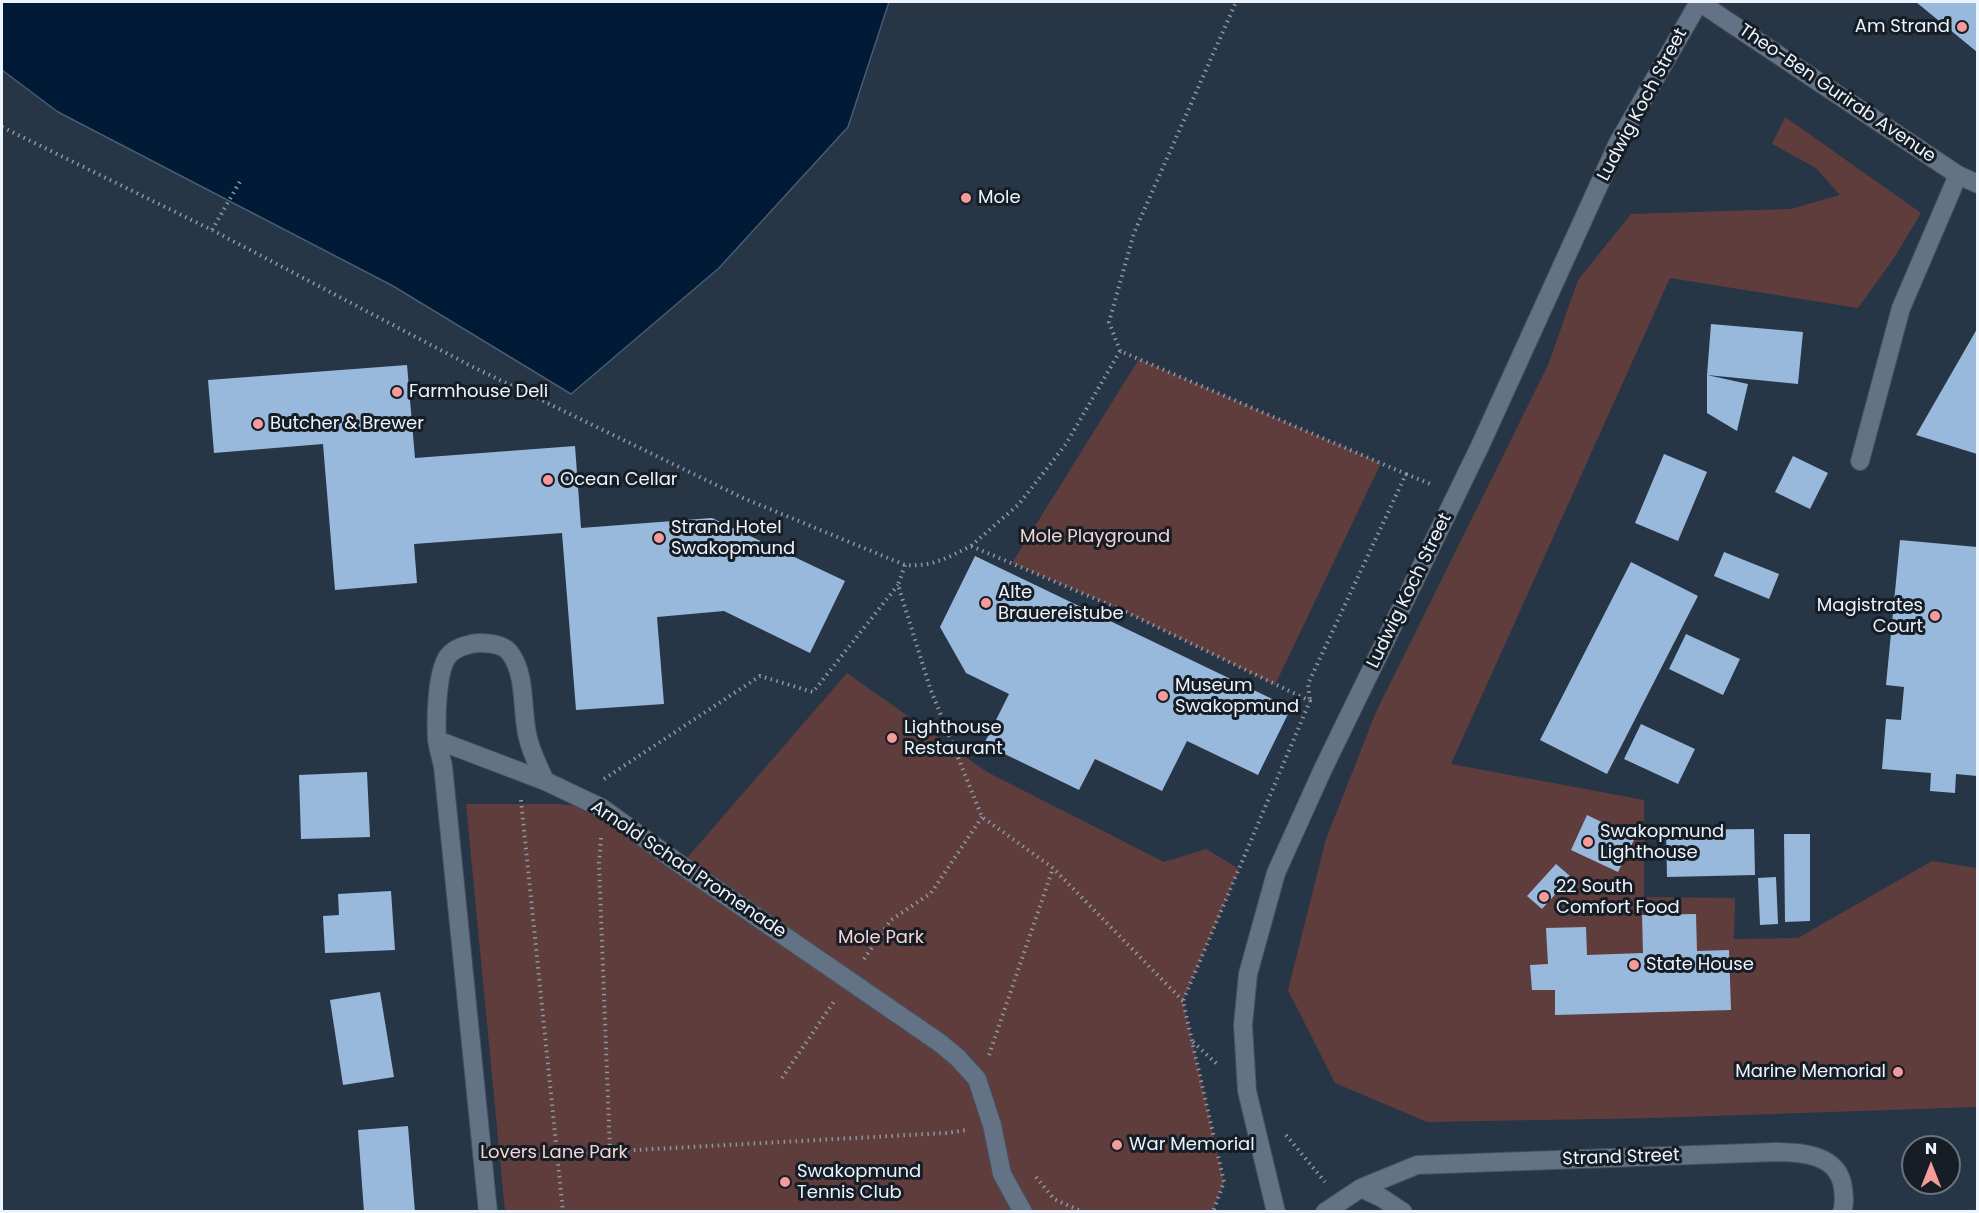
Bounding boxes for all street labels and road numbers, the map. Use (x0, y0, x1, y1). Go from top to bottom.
street label: Theo-Ben Gurirab Avenue (1735, 20, 1939, 168)
street label: Ludwig Koch Street (1594, 25, 1692, 185)
street label: Ludwig Koch Street (1363, 510, 1457, 672)
street label: Arnold Schad Promenade (586, 797, 790, 943)
street label: Strand Street (1562, 1145, 1680, 1171)

